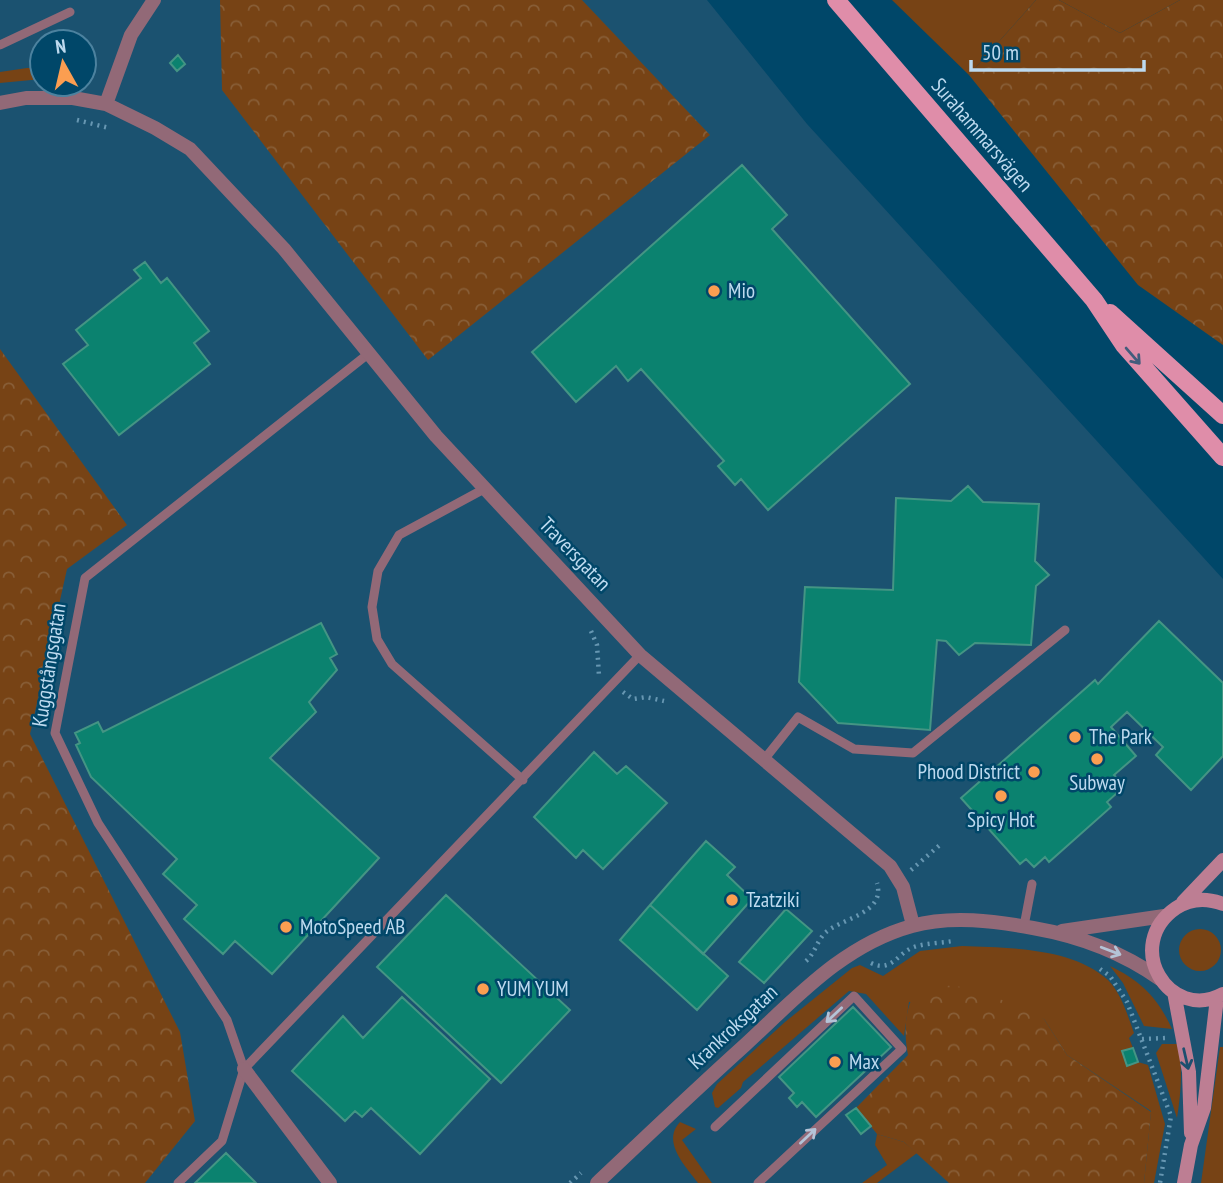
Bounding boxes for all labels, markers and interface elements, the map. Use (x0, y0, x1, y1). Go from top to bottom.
north arrow (28, 28, 98, 98)
scale bar (971, 28, 1144, 72)
text: N (54, 34, 67, 59)
text: 50 m (982, 39, 1019, 66)
street label: Surahammarsvägen (926, 72, 1039, 197)
place label: Mio (728, 277, 755, 304)
marker: Mio (706, 283, 722, 299)
one-way arrow (1125, 346, 1141, 364)
street label: Traversgatan (534, 511, 617, 596)
street label: Kuggstångsgatan (25, 601, 72, 729)
place label: The Park (1089, 723, 1152, 750)
marker: The Park (1067, 729, 1083, 745)
marker: Subway (1089, 751, 1105, 767)
place label: Phood District (918, 758, 1020, 785)
marker: Phood District (1026, 764, 1042, 780)
place label: Subway (1069, 769, 1125, 796)
marker: Spicy Hot (993, 788, 1009, 804)
place label: Spicy Hot (967, 806, 1035, 833)
place label: Tzatziki (746, 886, 800, 913)
marker: Tzatziki (724, 892, 740, 908)
place label: MotoSpeed AB (300, 913, 405, 940)
marker: MotoSpeed AB (278, 919, 294, 935)
one-way arrow (1100, 945, 1122, 958)
place label: YUM YUM (497, 975, 569, 1002)
street label: Krankroksgatan (682, 978, 783, 1075)
marker: YUM YUM (475, 981, 491, 997)
one-way arrow (826, 1007, 843, 1024)
one-way arrow (1180, 1047, 1194, 1070)
place label: Max (849, 1048, 880, 1075)
marker: Max (827, 1054, 843, 1070)
one-way arrow (799, 1128, 816, 1145)

